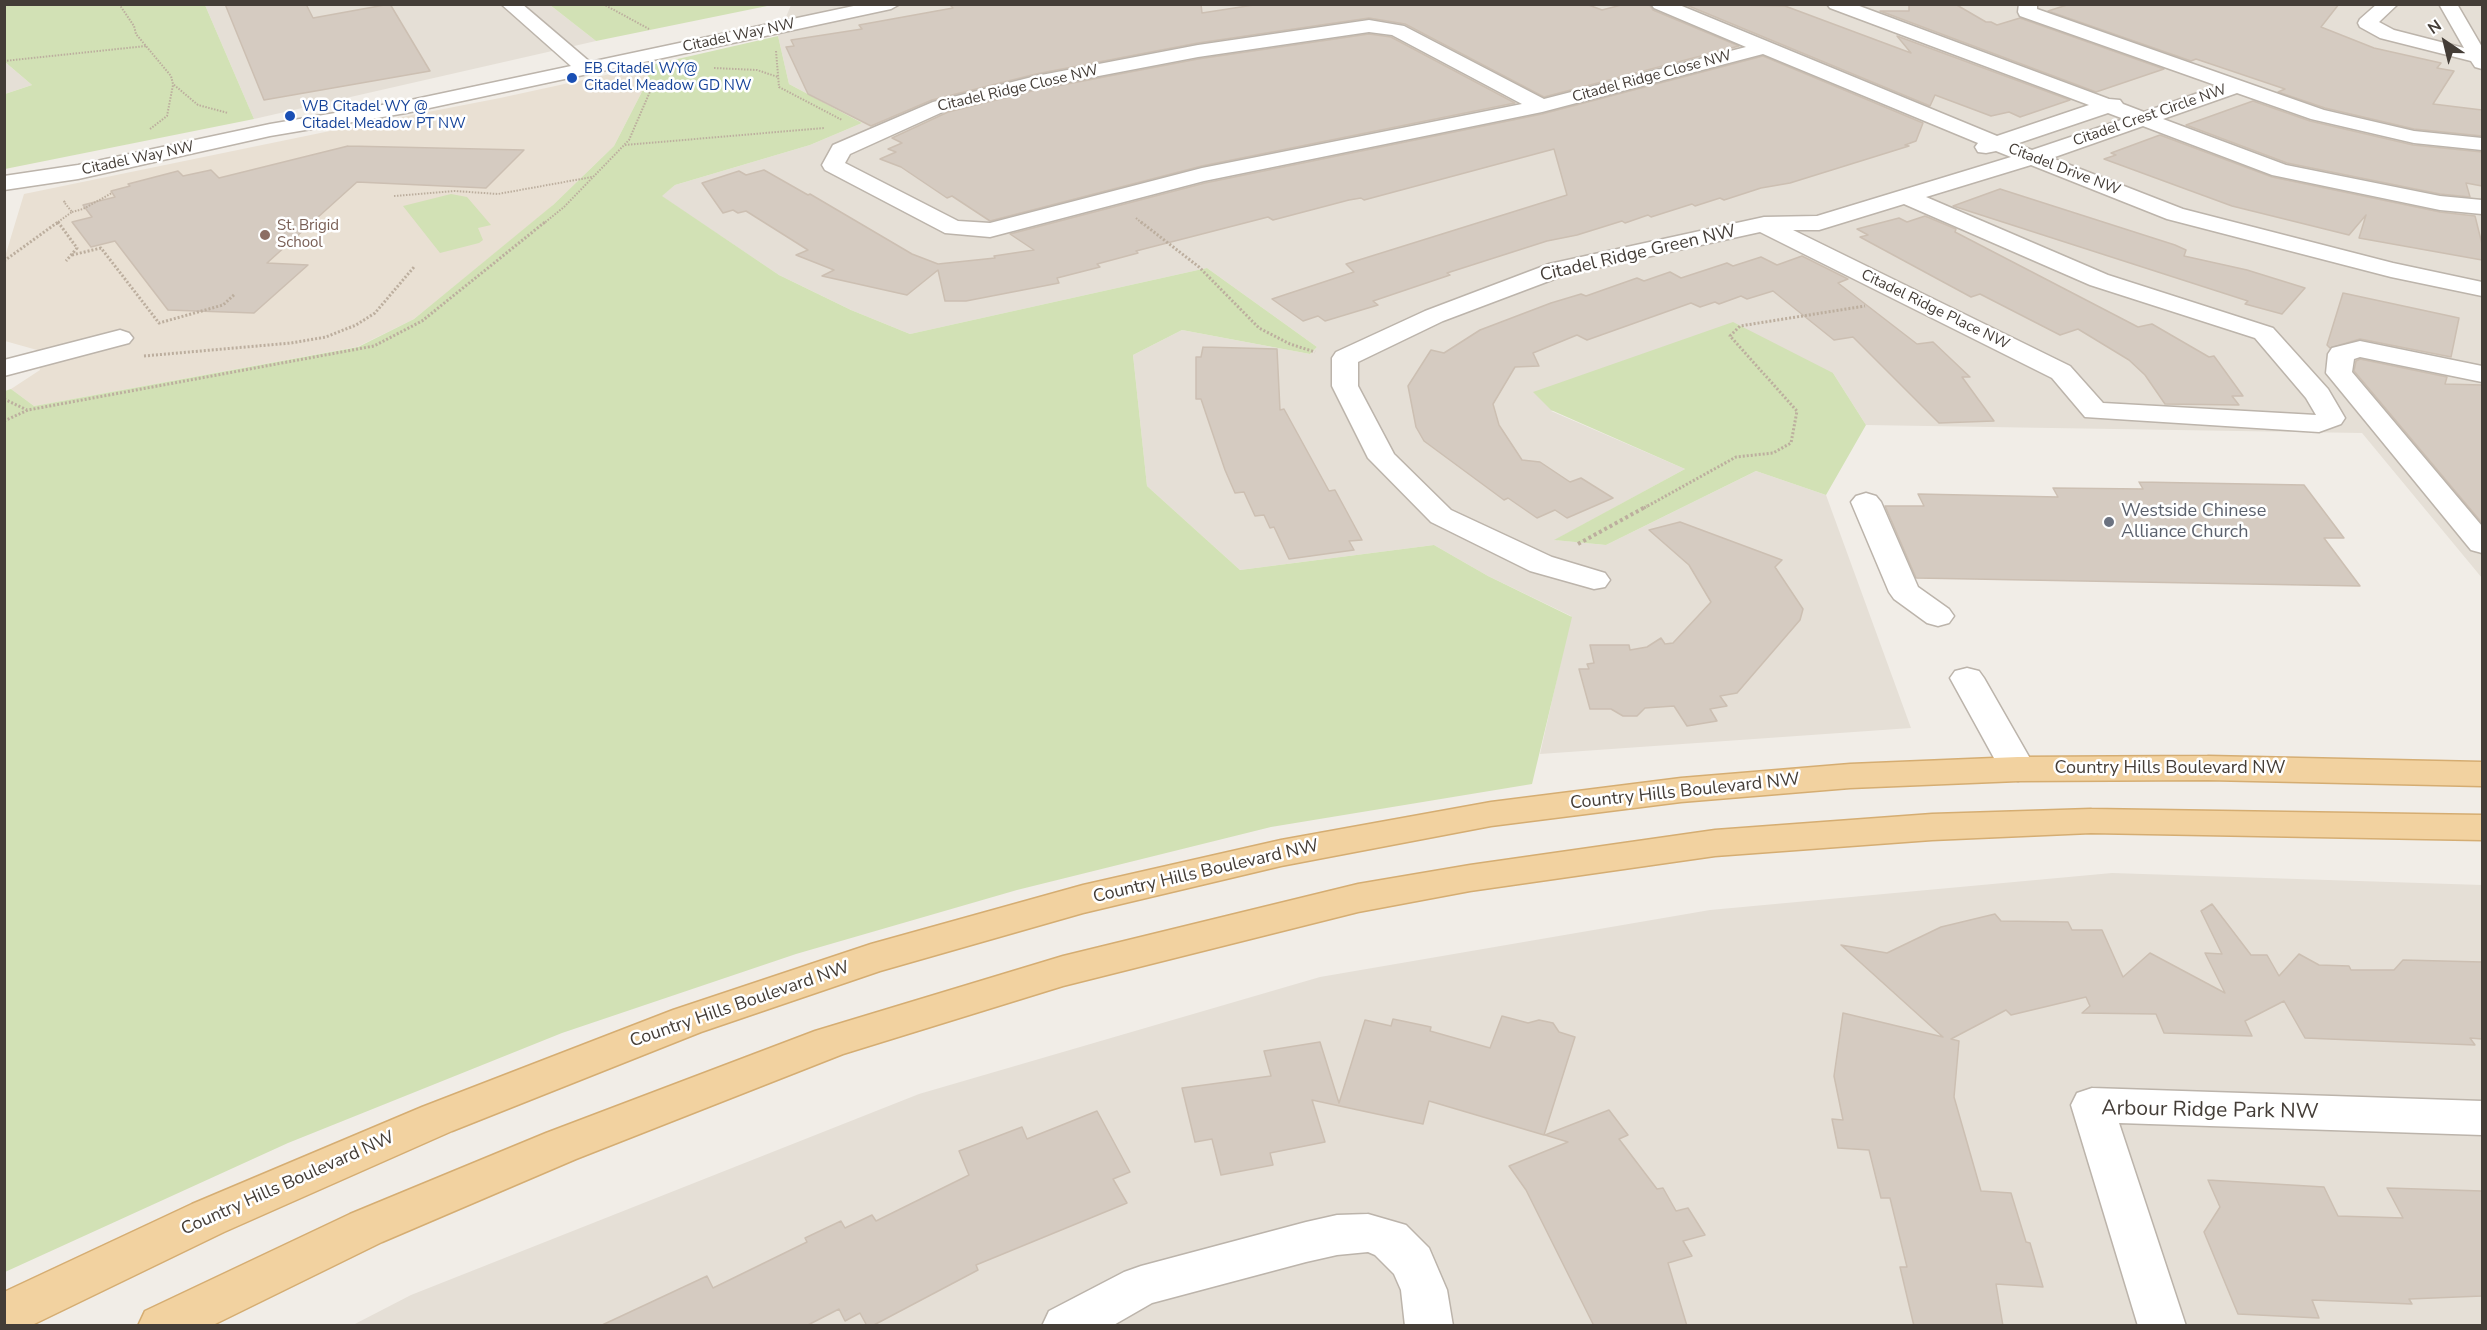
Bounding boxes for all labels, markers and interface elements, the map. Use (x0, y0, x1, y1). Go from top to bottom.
north arrow (2415, 12, 2475, 72)
street label: Citadel Way NW (681, 15, 797, 57)
text: N (2423, 15, 2446, 40)
street label: Citadel Ridge Close NW (1570, 47, 1734, 107)
place label: EB Citadel WY@ Citadel Meadow GD NW (584, 60, 751, 95)
street label: Citadel Ridge Close NW (936, 62, 1100, 116)
marker: EB Citadel WY@ Citadel Meadow GD NW (565, 71, 579, 85)
street label: Citadel Crest Circle NW (2071, 81, 2229, 151)
place label: WB Citadel WY @ Citadel Meadow PT NW (302, 98, 466, 133)
marker: WB Citadel WY @ Citadel Meadow PT NW (283, 109, 297, 123)
street label: Citadel Way NW (80, 138, 196, 180)
street label: Citadel Drive NW (2005, 140, 2123, 200)
place label: St. Brigid School (277, 217, 339, 252)
street label: Citadel Ridge Green NW (1538, 221, 1738, 287)
marker: St. Brigid School (258, 228, 272, 242)
street label: Citadel Ridge Place NW (1858, 266, 2012, 354)
place label: Westside Chinese Alliance Church (2121, 501, 2266, 544)
marker: Westside Chinese Alliance Church (2102, 515, 2116, 529)
street label: Country Hills Boulevard NW (2055, 758, 2285, 780)
street label: Country Hills Boulevard NW (1569, 769, 1801, 815)
street label: Country Hills Boulevard NW (1091, 836, 1321, 908)
street label: Country Hills Boulevard NW (627, 957, 853, 1053)
street label: Arbour Ridge Park NW (2101, 1097, 2319, 1125)
street label: Country Hills Boulevard NW (178, 1127, 398, 1241)

